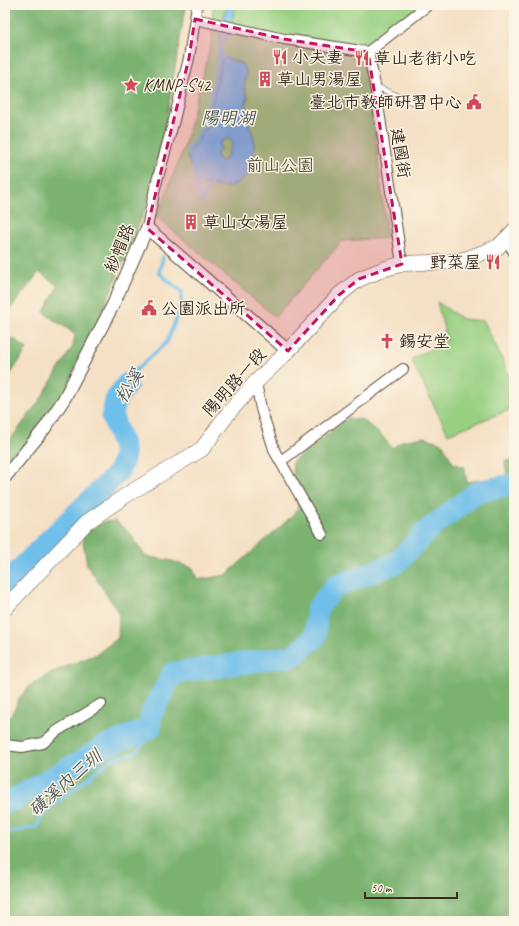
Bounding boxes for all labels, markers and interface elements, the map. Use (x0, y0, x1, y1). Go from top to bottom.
place label: 小夫妻 (292, 47, 343, 68)
restaurant icon: 小夫妻 (271, 48, 289, 66)
place label: 草山老街小吃 (374, 48, 476, 69)
restaurant icon: 草山老街小吃 (353, 49, 371, 67)
place label: 草山男湯屋 (277, 69, 362, 90)
building icon: 草山男湯屋 (256, 70, 274, 88)
place label: KMNP-S42 (143, 75, 212, 96)
place icon: KMNP-S42 (122, 76, 140, 94)
place label: 臺北市教師研習中心 (309, 92, 462, 113)
public building icon: 臺北市教師研習中心 (465, 93, 483, 111)
water label: 陽明湖 (201, 107, 257, 129)
street label: 建國街 (386, 126, 415, 180)
park label: 前山公園 (246, 155, 314, 176)
place label: 草山女湯屋 (203, 212, 288, 233)
building icon: 草山女湯屋 (182, 213, 200, 231)
street label: 紗帽路 (100, 221, 139, 276)
place label: 野菜屋 (430, 252, 481, 273)
restaurant icon: 野菜屋 (484, 253, 502, 271)
place label: 公園派出所 (161, 298, 246, 319)
public building icon: 公園派出所 (140, 299, 158, 317)
place label: 錫安堂 (399, 331, 450, 352)
church icon: 錫安堂 (378, 332, 396, 350)
street label: 陽明路一段 (198, 344, 271, 421)
water label: 松溪 (110, 364, 149, 407)
water label: 磺溪內三圳 (24, 744, 108, 821)
scale bar (365, 874, 457, 900)
text: 50 m (371, 880, 393, 896)

